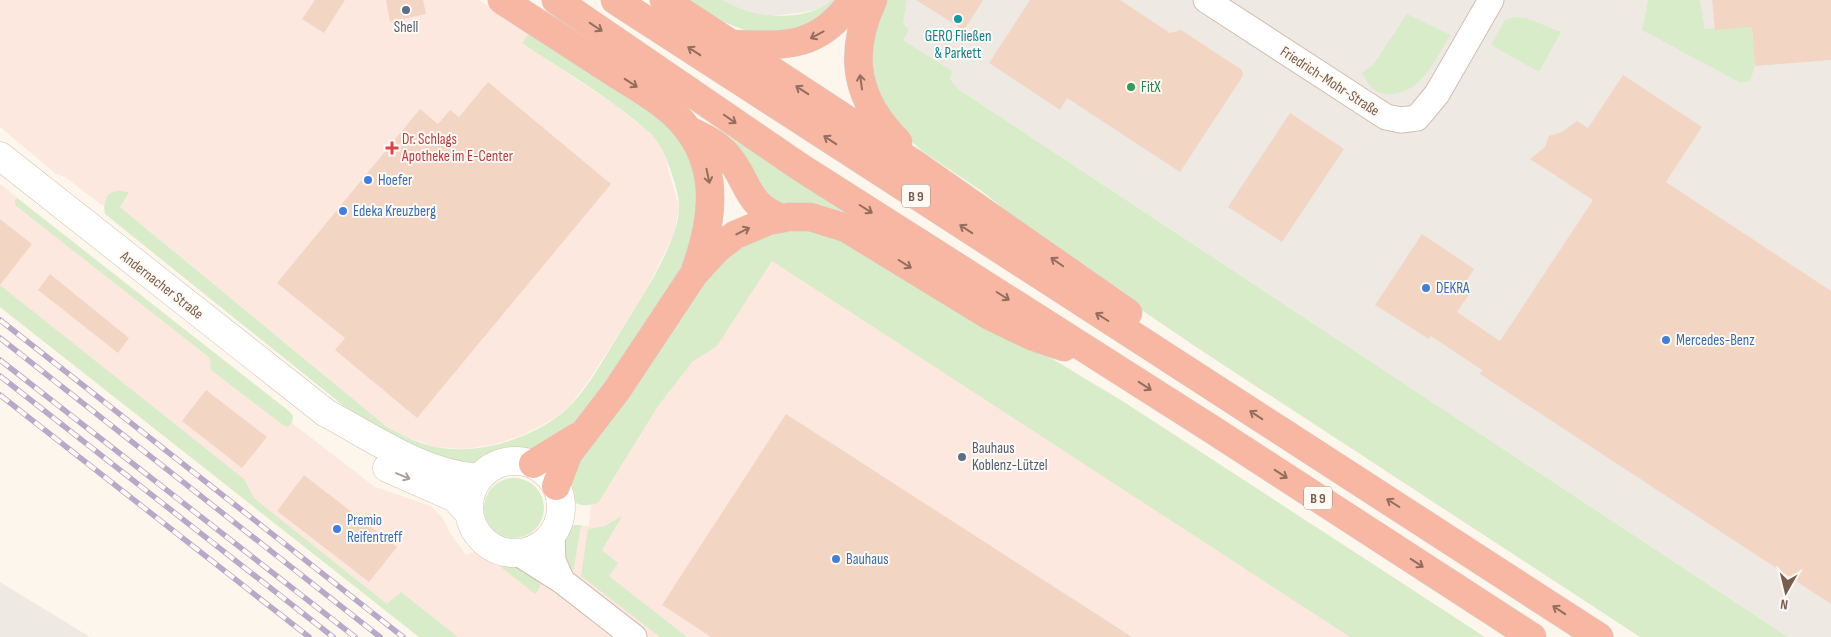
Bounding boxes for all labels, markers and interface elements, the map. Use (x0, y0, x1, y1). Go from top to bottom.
marker: Shell (400, 4, 412, 16)
marker: GERO Fließen & Parkett (952, 13, 964, 25)
place label: Shell (394, 18, 418, 37)
one-way arrow (589, 22, 603, 32)
place label: GERO Fließen & Parkett (925, 27, 991, 63)
one-way arrow (810, 31, 825, 40)
street label: Friedrich-Mohr-Straße (1277, 42, 1383, 121)
one-way arrow (687, 46, 701, 56)
one-way arrow (856, 74, 866, 90)
place label: FitX (1141, 78, 1161, 97)
one-way arrow (623, 79, 637, 89)
marker: FitX (1125, 81, 1137, 93)
one-way arrow (795, 85, 809, 95)
one-way arrow (723, 114, 737, 124)
place label: Dr. Schlags Apotheke im E-Center (401, 130, 514, 166)
one-way arrow (823, 135, 837, 145)
marker: Dr. Schlags Apotheke im E-Center (386, 142, 398, 154)
one-way arrow (704, 167, 713, 183)
place label: Hoefer (378, 171, 413, 190)
marker: Hoefer (362, 174, 374, 186)
road number: B 9 (902, 185, 930, 208)
place label: Edeka Kreuzberg (353, 202, 436, 221)
one-way arrow (858, 204, 872, 214)
marker: Edeka Kreuzberg (337, 205, 349, 217)
one-way arrow (959, 223, 973, 234)
one-way arrow (736, 226, 751, 236)
street label: Andernacher Straße (116, 246, 207, 324)
one-way arrow (1050, 257, 1064, 267)
one-way arrow (898, 259, 912, 269)
place label: DEKRA (1436, 279, 1470, 298)
marker: DEKRA (1420, 282, 1432, 294)
one-way arrow (996, 290, 1010, 301)
one-way arrow (1096, 312, 1110, 322)
place label: Mercedes-Benz (1676, 331, 1755, 350)
marker: Mercedes-Benz (1660, 334, 1672, 346)
one-way arrow (1137, 381, 1151, 391)
one-way arrow (1250, 410, 1264, 420)
place label: Bauhaus Koblenz-Lützel (972, 439, 1048, 475)
marker: Bauhaus Koblenz-Lützel (956, 451, 968, 463)
one-way arrow (1274, 469, 1288, 479)
one-way arrow (395, 472, 410, 481)
road number: B 9 (1304, 486, 1332, 509)
one-way arrow (1386, 498, 1400, 508)
place label: Premio Reifentreff (347, 511, 403, 547)
marker: Premio Reifentreff (331, 523, 343, 535)
place label: Bauhaus (846, 550, 889, 569)
marker: Bauhaus (830, 553, 842, 565)
one-way arrow (1410, 557, 1424, 568)
north arrow (1761, 567, 1811, 617)
text: N (1779, 595, 1789, 613)
one-way arrow (1552, 605, 1566, 615)

